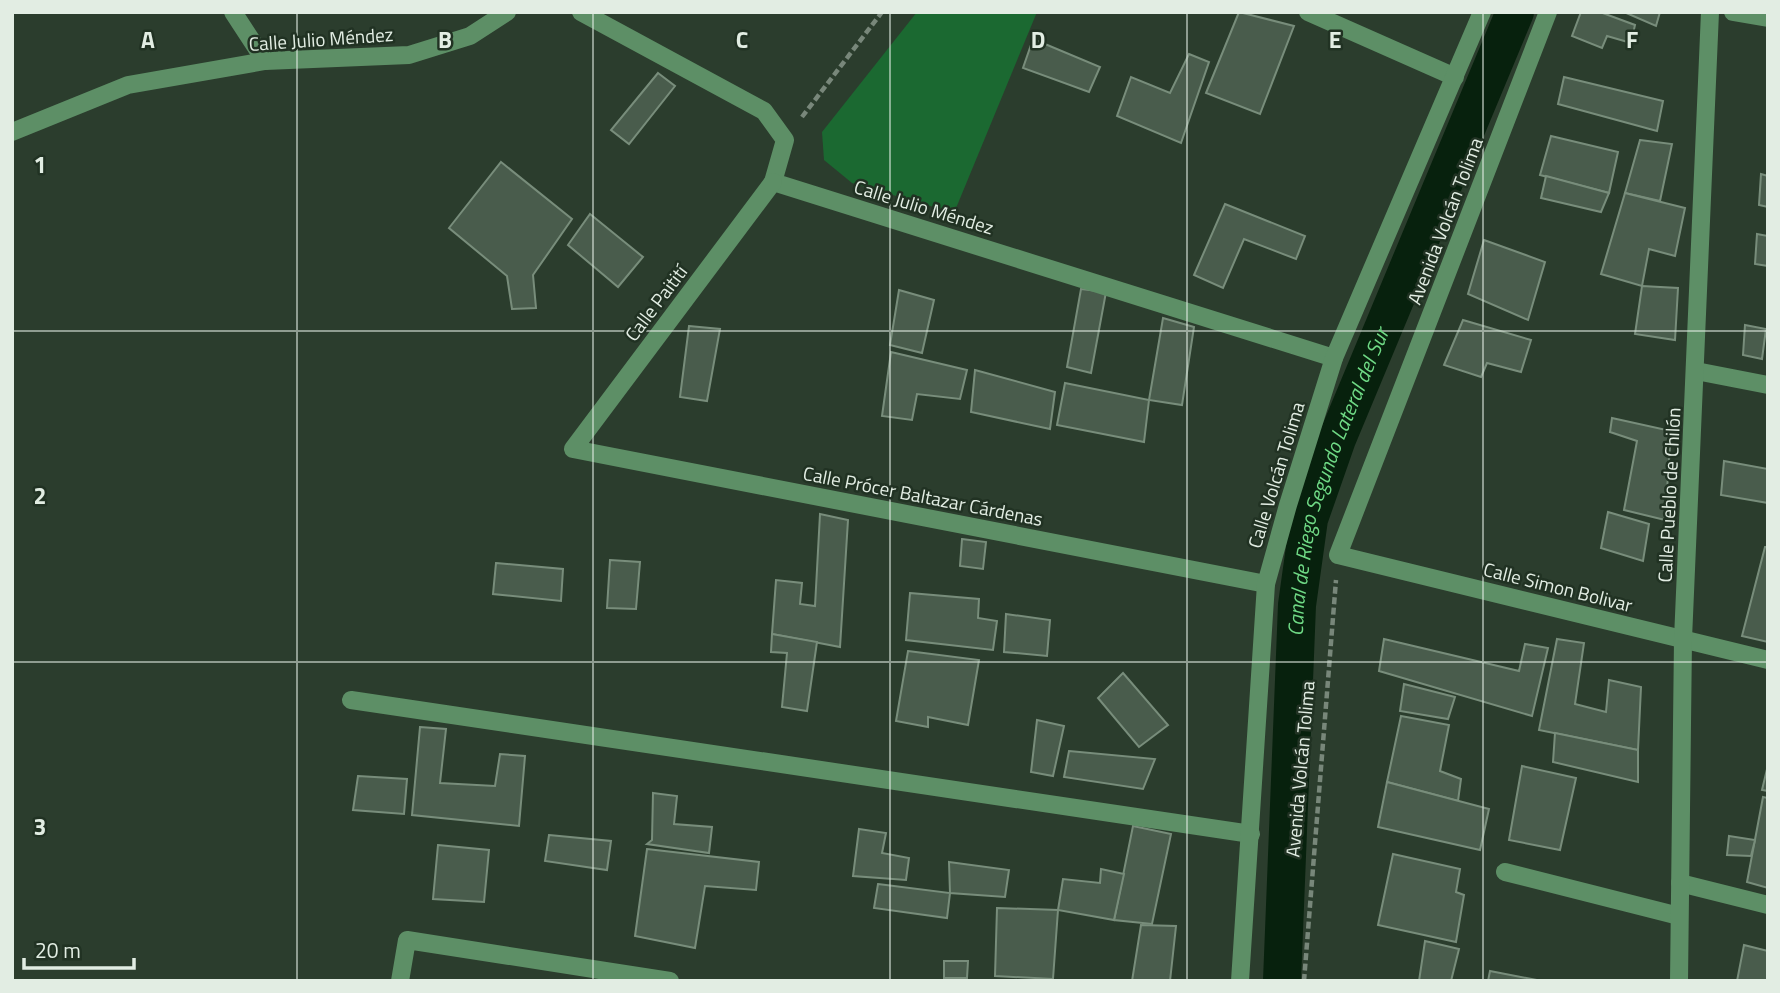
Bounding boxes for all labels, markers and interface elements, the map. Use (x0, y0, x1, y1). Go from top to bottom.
street label: Calle Julio Méndez (248, 19, 394, 58)
text: A (141, 22, 155, 57)
text: B (438, 22, 452, 57)
text: C (736, 22, 748, 57)
text: D (1031, 22, 1045, 57)
text: E (1329, 22, 1341, 57)
text: F (1626, 22, 1638, 57)
street label: Avenida Volcán Tolima (1399, 133, 1490, 309)
text: 1 (34, 147, 46, 182)
street label: Calle Julio Méndez (851, 171, 998, 242)
street label: Calle Paitití (617, 257, 695, 347)
water label: Canal de Riego Segundo Lateral del Sur (1279, 320, 1398, 637)
street label: Calle Volcán Tolima (1239, 398, 1312, 552)
street label: Calle Pueblo de Chilón (1649, 407, 1688, 583)
street label: Calle Prócer Baltazar Cárdenas (801, 458, 1046, 533)
text: 2 (34, 478, 46, 513)
street label: Calle Simon Bolivar (1481, 554, 1636, 619)
street label: Avenida Volcán Tolima (1277, 679, 1322, 858)
text: 3 (34, 809, 46, 844)
scale bar (24, 926, 135, 970)
text: 20 m (35, 934, 81, 966)

